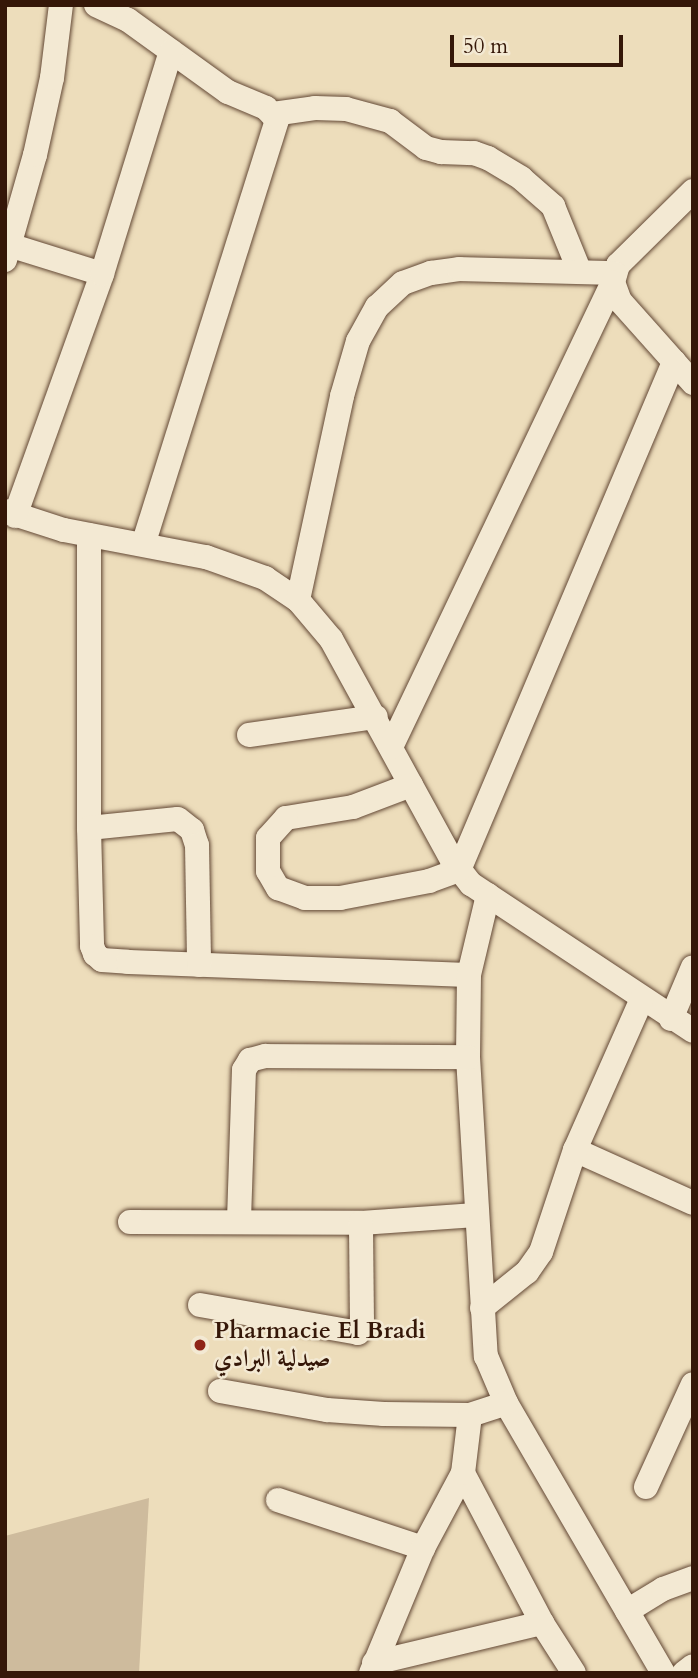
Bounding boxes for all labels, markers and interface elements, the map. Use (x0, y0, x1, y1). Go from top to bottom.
scale bar (453, 21, 626, 65)
text: 50 m (463, 32, 508, 61)
place label: Pharmacie El Bradi صيدلية البرادي (214, 1317, 426, 1373)
marker: Pharmacie El Bradi صيدلية البرادي (192, 1337, 208, 1353)

